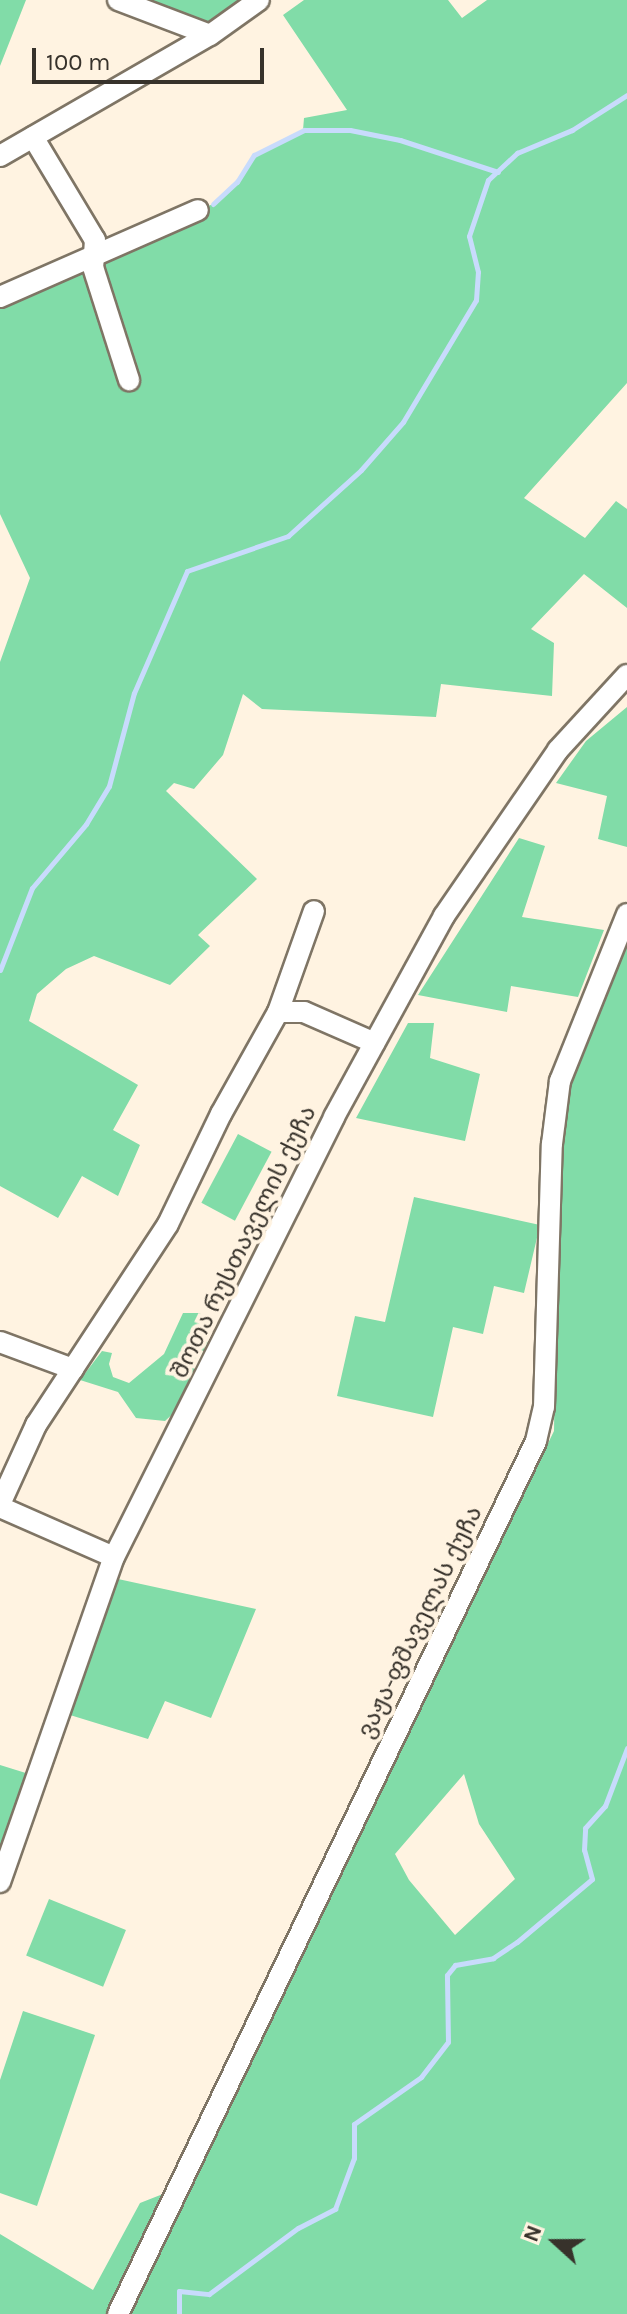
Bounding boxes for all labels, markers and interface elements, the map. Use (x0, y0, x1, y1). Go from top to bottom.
scale bar (36, 32, 268, 82)
text: 100 m (46, 48, 111, 76)
street label: შოთა რუსთაველის ქუჩა (165, 1101, 323, 1383)
street label: ვაჟა-ფშაველას ქუჩა (351, 1501, 489, 1743)
north arrow (515, 2202, 595, 2282)
text: N (518, 2221, 548, 2245)

